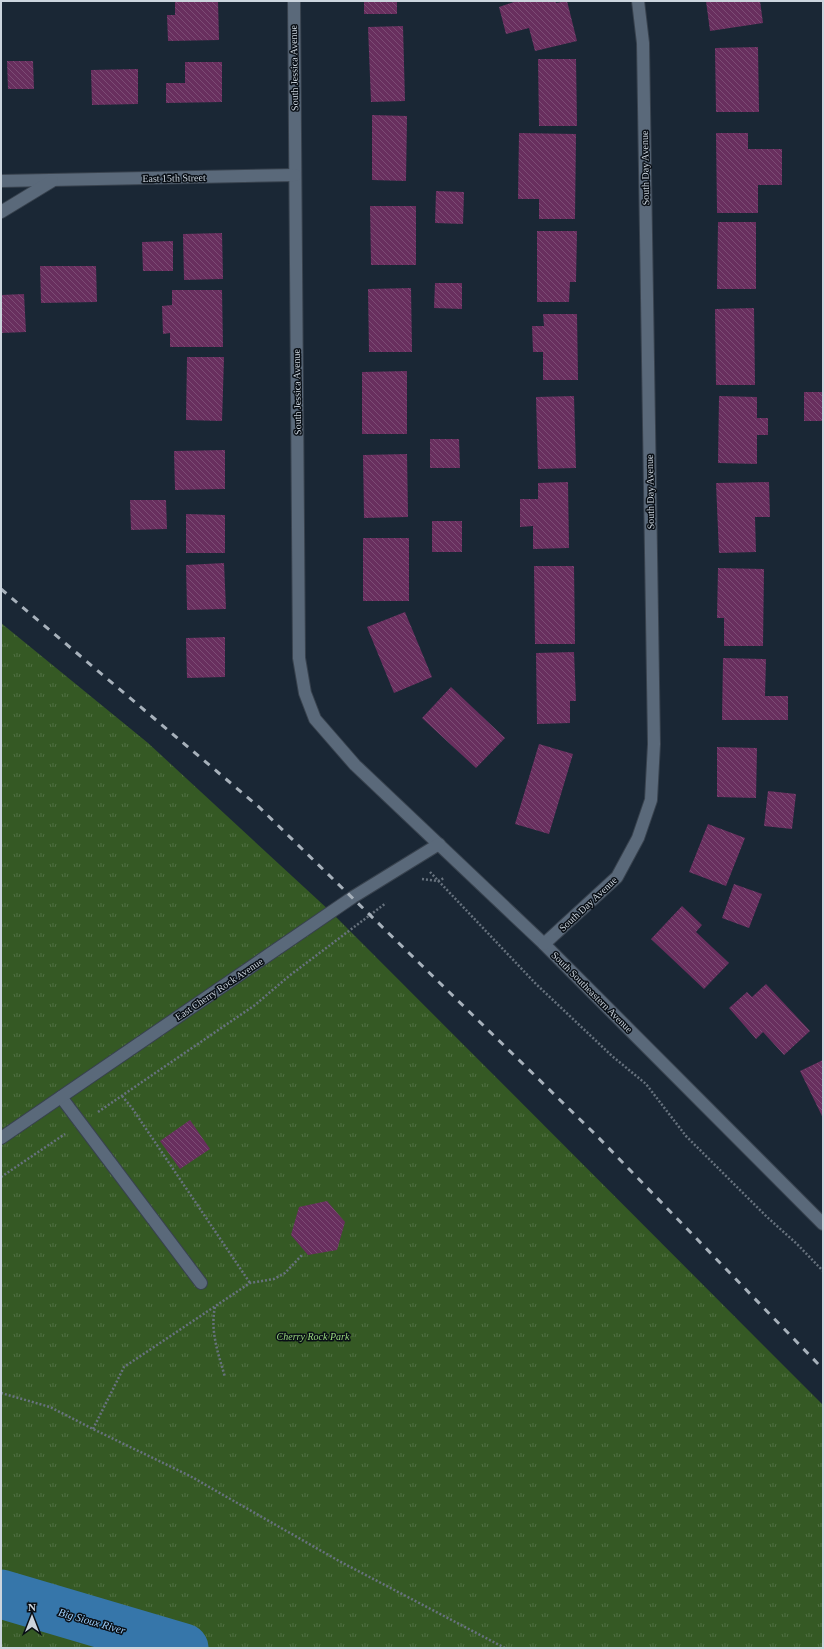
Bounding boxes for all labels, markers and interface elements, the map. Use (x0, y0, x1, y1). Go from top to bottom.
street label: South Jessica Avenue (288, 24, 300, 111)
street label: South Day Avenue (639, 130, 651, 205)
street label: East 15th Street (142, 172, 206, 184)
street label: South Jessica Avenue (291, 348, 303, 435)
street label: South Day Avenue (644, 454, 656, 529)
street label: South Day Avenue (557, 874, 620, 934)
street label: South Southeastern Avenue (549, 949, 635, 1035)
street label: East Cherry Rock Avenue (173, 955, 265, 1022)
park label: Cherry Rock Park (277, 1331, 350, 1342)
north arrow (12, 1597, 52, 1637)
text: N (28, 1601, 36, 1613)
water label: Big Sioux River (57, 1606, 128, 1636)

